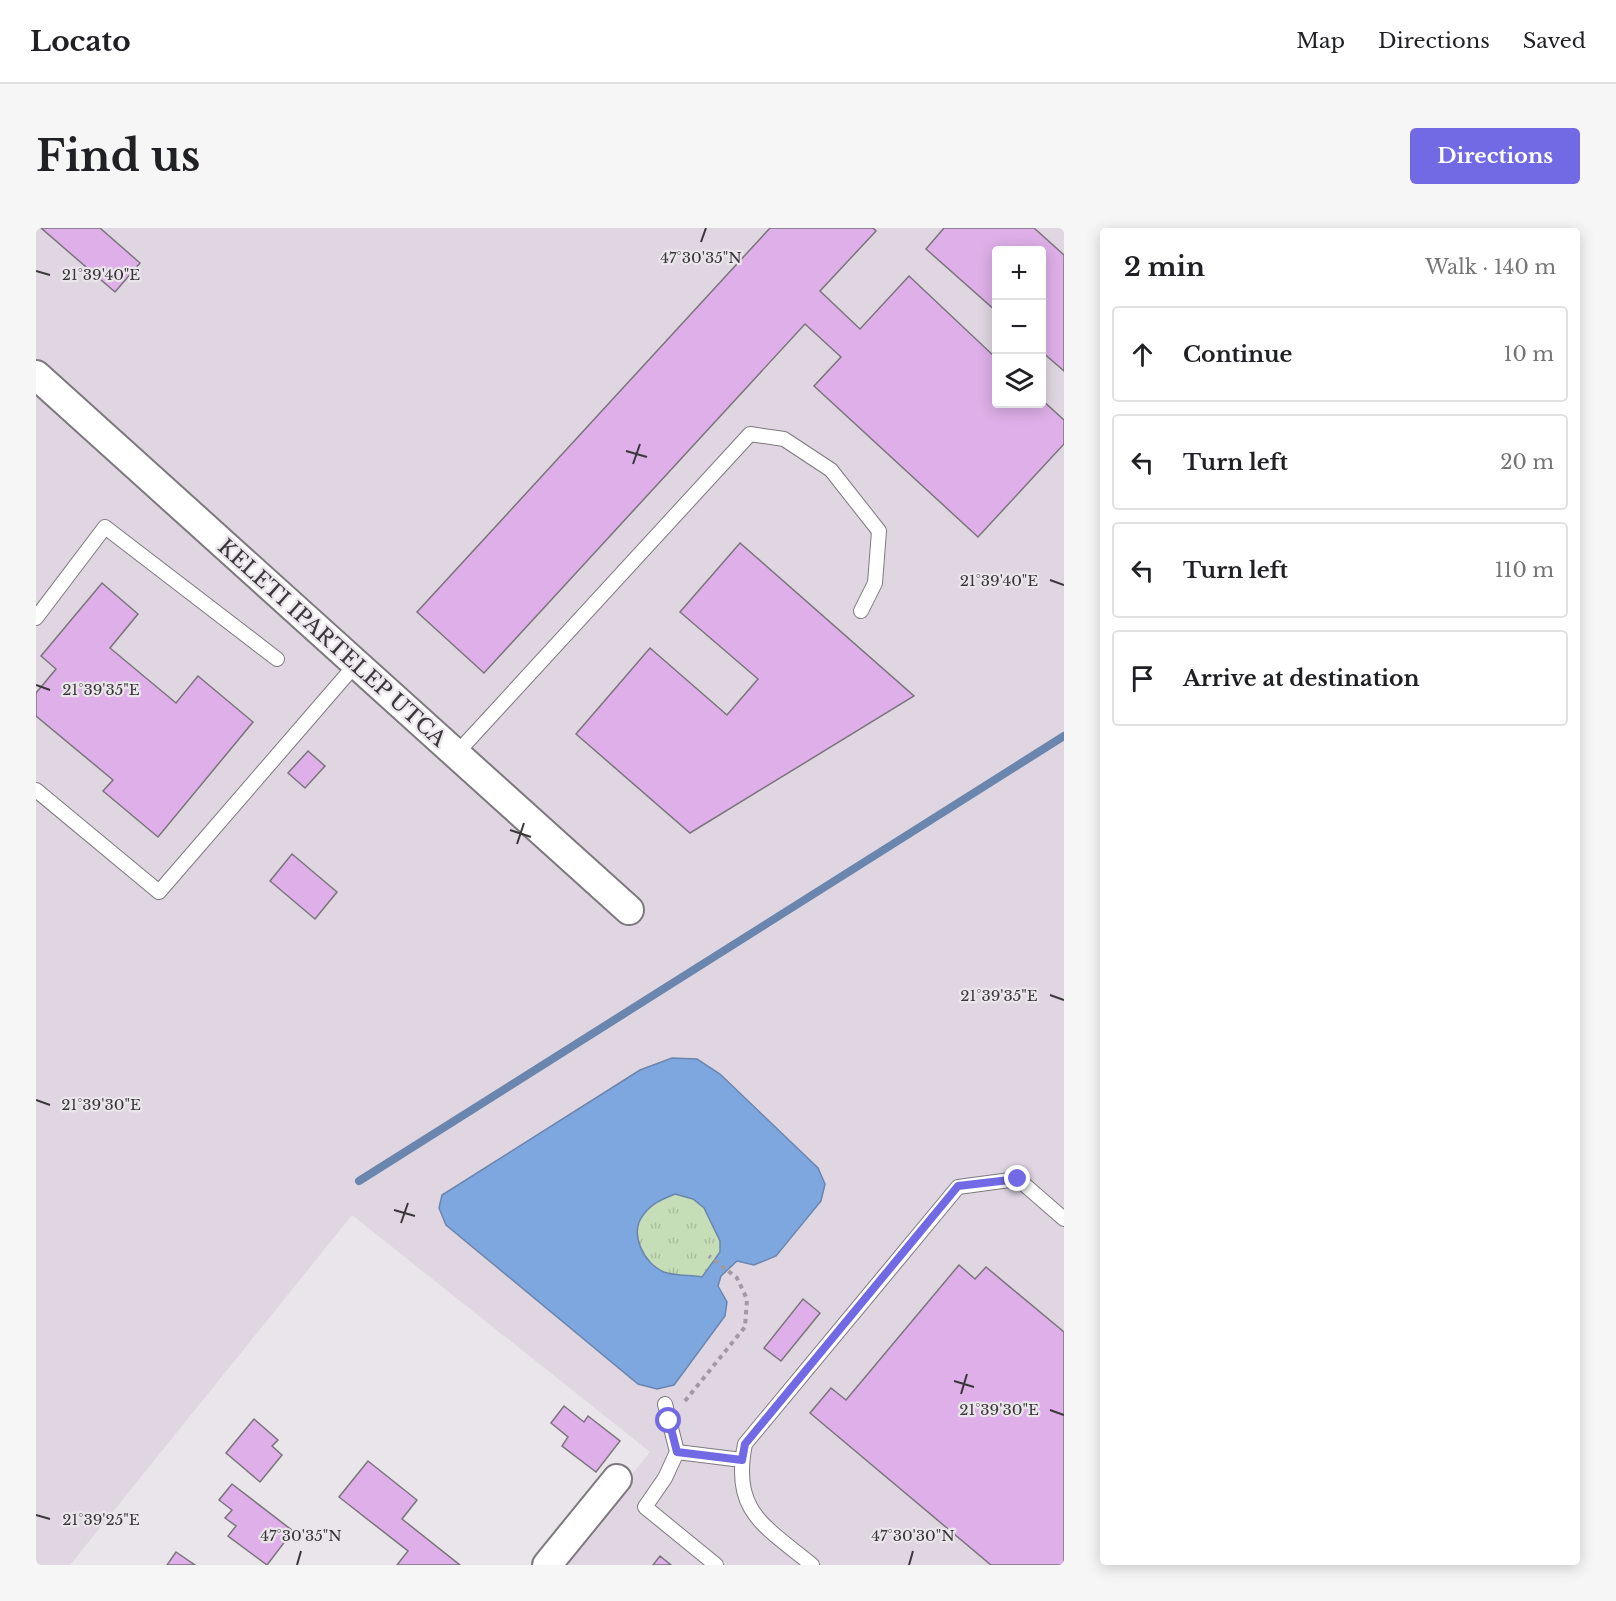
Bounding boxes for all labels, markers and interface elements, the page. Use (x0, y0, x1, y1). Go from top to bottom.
text: Locato (30, 24, 131, 59)
text: Map (1296, 28, 1345, 54)
text: Directions (1378, 28, 1490, 54)
text: Saved (1523, 28, 1586, 54)
button: Directions (1410, 128, 1580, 184)
text: Find us (36, 130, 200, 182)
map controls (992, 246, 1046, 408)
button: + (992, 246, 1046, 300)
text: 47°30'35"N (660, 248, 742, 267)
text: 2 min (1124, 251, 1205, 283)
text: Walk · 140 m (1425, 255, 1556, 279)
text: 21°39'40"E (62, 265, 140, 284)
button: − (992, 300, 1046, 354)
icon: ahead (1126, 338, 1159, 371)
text: Continue (1183, 341, 1292, 368)
text: 10 m (1504, 342, 1554, 366)
button: layers (992, 354, 1046, 408)
icon: left (1126, 446, 1159, 479)
text: Turn left (1183, 449, 1288, 476)
text: 20 m (1500, 450, 1554, 474)
street label: KELETI IPARTELEP UTCA (212, 534, 452, 753)
icon: left (1126, 554, 1159, 587)
text: Turn left (1183, 557, 1288, 584)
text: 110 m (1495, 558, 1554, 582)
text: 21°39'40"E (960, 571, 1038, 590)
icon: arrive (1126, 662, 1159, 695)
text: Arrive at destination (1183, 665, 1420, 692)
text: 21°39'35"E (62, 680, 140, 699)
text: 21°39'35"E (960, 986, 1038, 1005)
text: 21°39'30"E (61, 1095, 141, 1114)
route end (1004, 1165, 1030, 1191)
text: 21°39'30"E (959, 1400, 1039, 1419)
route start (655, 1407, 681, 1433)
text: 21°39'25"E (62, 1510, 140, 1529)
text: 47°30'35"N (260, 1526, 342, 1545)
text: 47°30'30"N (871, 1526, 955, 1545)

